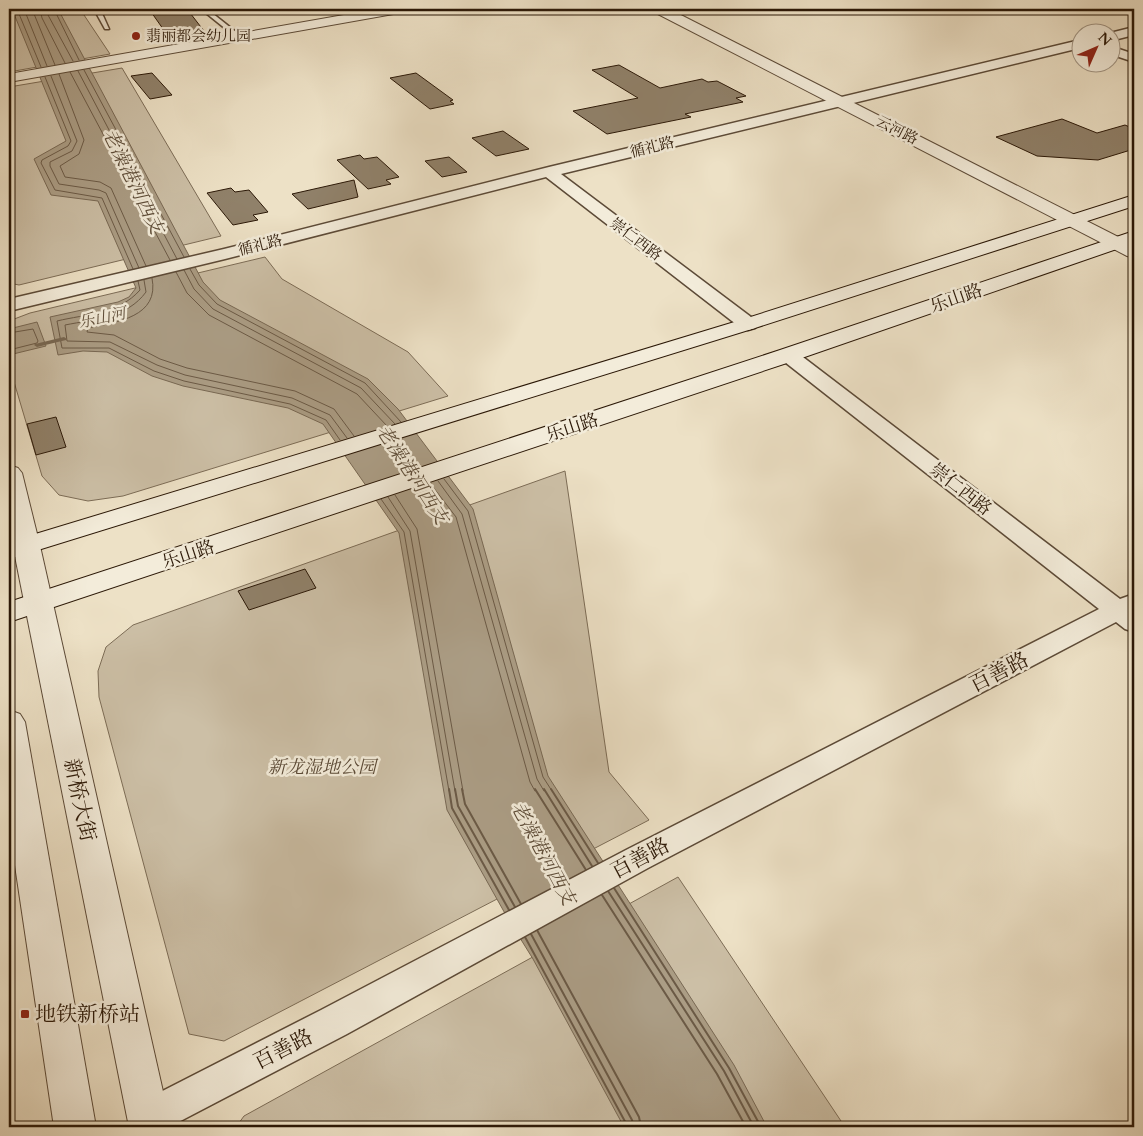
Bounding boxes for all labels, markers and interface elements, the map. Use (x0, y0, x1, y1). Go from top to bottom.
north arrow (1070, 22, 1120, 72)
place label: 翡丽都会幼儿园 (146, 26, 251, 46)
text: N (1094, 28, 1116, 50)
marker: 翡丽都会幼儿园 (130, 30, 142, 42)
street label: 云河路 (872, 111, 922, 149)
water label: 老澡港河西支 (96, 125, 171, 241)
street label: 循礼路 (628, 132, 676, 162)
street label: 崇仁西路 (606, 213, 666, 265)
street label: 循礼路 (236, 230, 284, 260)
street label: 乐山路 (927, 278, 986, 319)
water label: 乐山河 (76, 302, 131, 334)
street label: 乐山路 (543, 407, 602, 448)
water label: 老澡港河西支 (370, 420, 456, 532)
street label: 崇仁西路 (925, 457, 997, 521)
street label: 乐山路 (159, 534, 218, 575)
street label: 百善路 (965, 645, 1034, 700)
park label: 新龙湿地公园 (268, 755, 379, 780)
street label: 新桥大街 (57, 756, 102, 844)
water label: 老澡港河西支 (505, 797, 583, 913)
street label: 百善路 (606, 831, 675, 886)
place label: 地铁新桥站 (35, 1000, 140, 1029)
marker: 地铁新桥站 (19, 1008, 31, 1020)
street label: 百善路 (249, 1022, 318, 1077)

